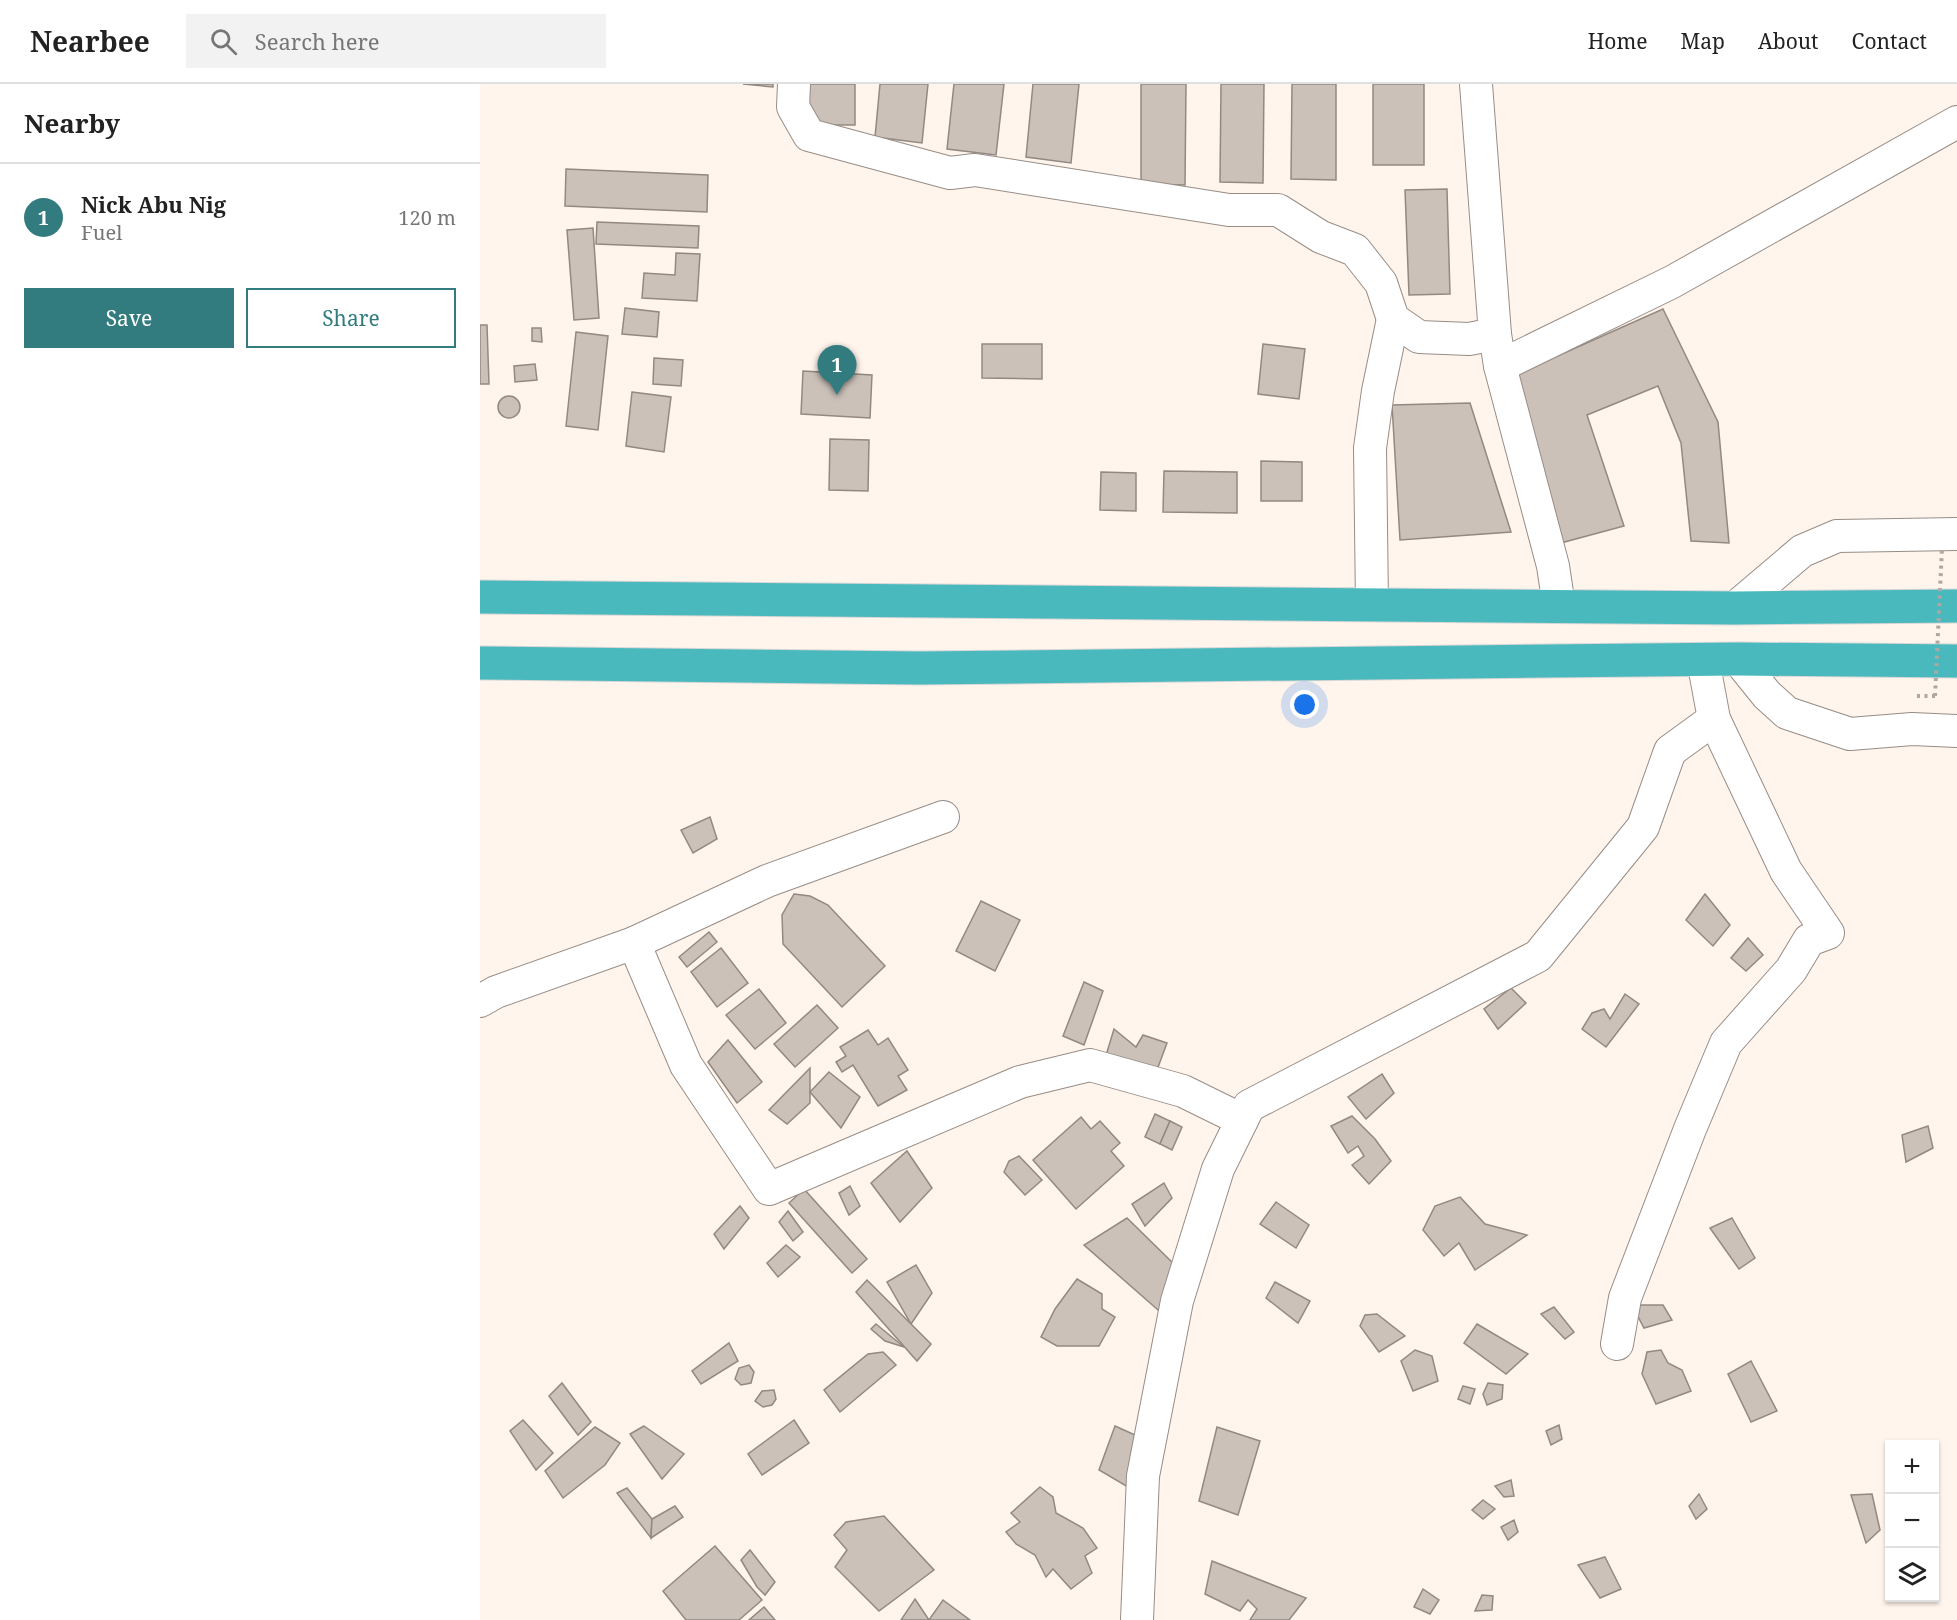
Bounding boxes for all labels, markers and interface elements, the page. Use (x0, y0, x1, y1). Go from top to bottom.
search box (186, 14, 606, 68)
text: Nearbee (30, 22, 150, 60)
icon: search (207, 25, 240, 58)
text: Search here (255, 26, 380, 56)
text: Home (1588, 27, 1648, 55)
text: Map (1681, 27, 1725, 55)
text: About (1758, 27, 1819, 55)
text: Contact (1852, 27, 1927, 55)
text: Nearby (24, 105, 120, 141)
text: Nick Abu Nig (81, 189, 226, 219)
text: 1 (38, 204, 49, 231)
text: 120 m (398, 204, 456, 231)
text: Fuel (81, 219, 122, 246)
button: Save (24, 288, 234, 348)
button: Share (246, 288, 456, 348)
pin: 1 (818, 346, 856, 395)
your location (1290, 690, 1319, 719)
map controls (1885, 1440, 1939, 1602)
button: + (1885, 1440, 1939, 1494)
button: − (1885, 1494, 1939, 1548)
button: layers (1885, 1548, 1939, 1602)

